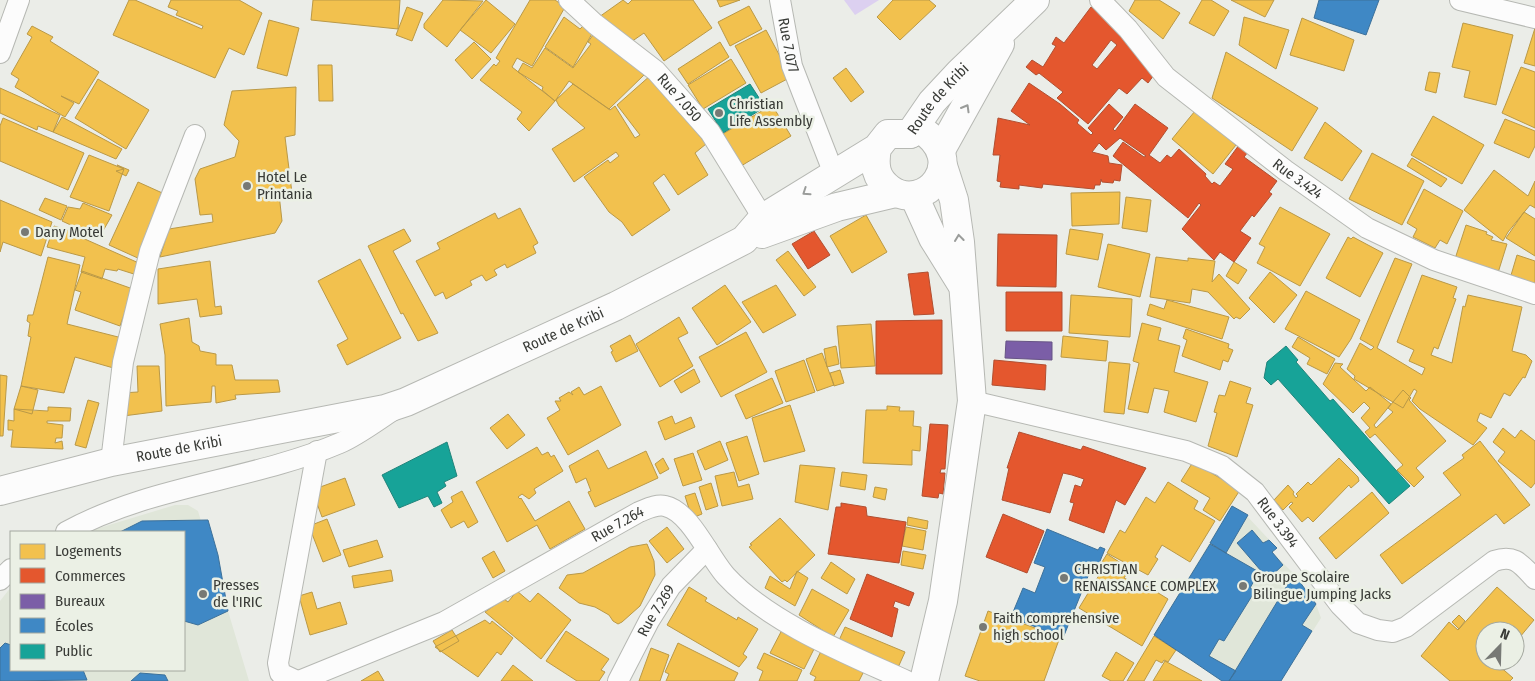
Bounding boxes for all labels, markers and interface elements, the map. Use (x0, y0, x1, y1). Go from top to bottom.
street label: Rue 7.077 (774, 16, 803, 76)
street label: Route de Kribi (903, 60, 972, 138)
street label: Rue 7.050 (653, 70, 706, 126)
place label: Christian Life Assembly (729, 95, 813, 130)
one-way arrow (959, 104, 969, 113)
marker: Christian Life Assembly (713, 107, 725, 119)
street label: Rue 3.424 (1269, 155, 1326, 203)
place label: Hotel Le Printania (257, 168, 313, 203)
marker: Hotel Le Printania (241, 180, 253, 192)
one-way arrow (802, 186, 811, 196)
place label: Dany Motel (35, 223, 104, 241)
marker: Dany Motel (19, 226, 31, 238)
one-way arrow (954, 234, 965, 242)
street label: Route de Kribi (520, 304, 607, 356)
street label: Route de Kribi (135, 432, 223, 466)
street label: Rue 3.394 (1253, 494, 1303, 551)
street label: Rue 7.264 (588, 502, 646, 546)
legend (10, 531, 185, 671)
text: Logements (55, 542, 122, 560)
place label: CHRISTIAN RENAISSANCE COMPLEX (1074, 560, 1217, 595)
text: Commerces (55, 567, 125, 585)
place label: Groupe Scolaire Bilingue Jumping Jacks (1253, 568, 1391, 603)
marker: CHRISTIAN RENAISSANCE COMPLEX (1058, 572, 1070, 584)
place label: Presses de l'IRIC (213, 576, 263, 611)
marker: Groupe Scolaire Bilingue Jumping Jacks (1237, 580, 1249, 592)
street label: Rue 7.269 (634, 581, 679, 640)
marker: Presses de l'IRIC (197, 588, 209, 600)
text: Bureaux (55, 592, 105, 610)
place label: Faith comprehensive high school (993, 609, 1119, 644)
text: Écoles (55, 617, 93, 635)
marker: Faith comprehensive high school (977, 621, 989, 633)
north arrow (1475, 621, 1525, 671)
text: N (1498, 625, 1512, 644)
text: Public (55, 642, 93, 660)

